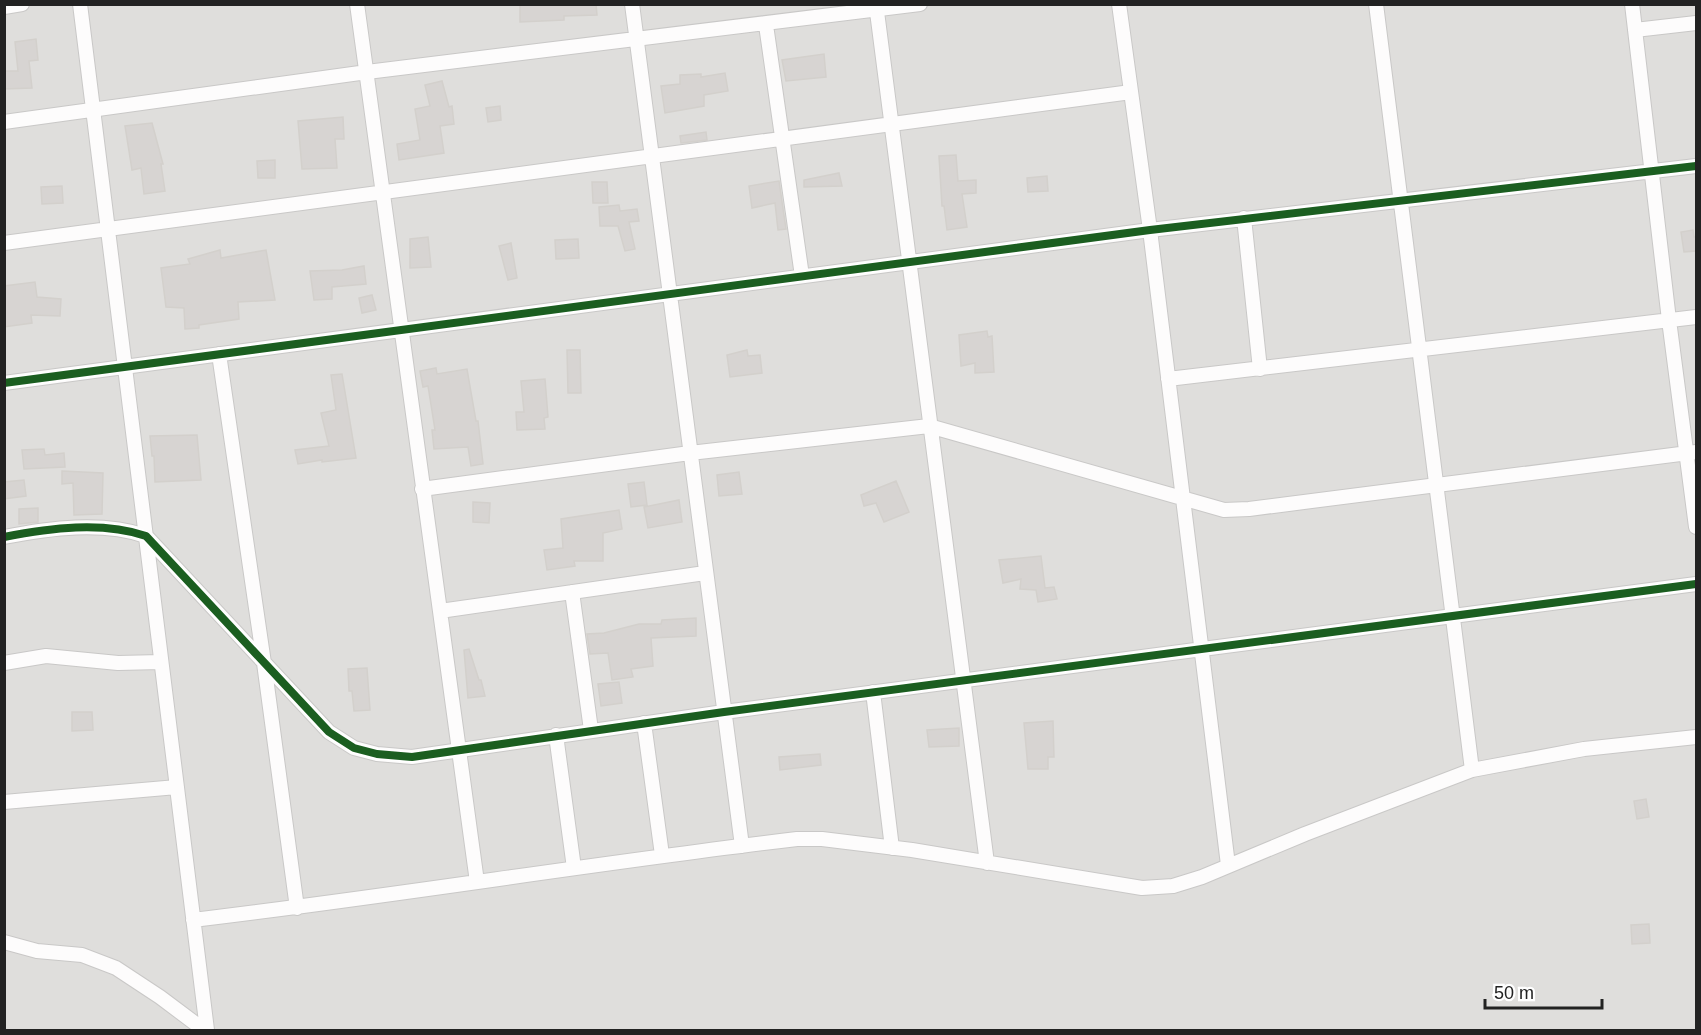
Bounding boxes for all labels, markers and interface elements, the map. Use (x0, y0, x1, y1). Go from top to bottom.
scale bar (1485, 972, 1602, 1010)
text: 50 m (1494, 983, 1534, 1003)

